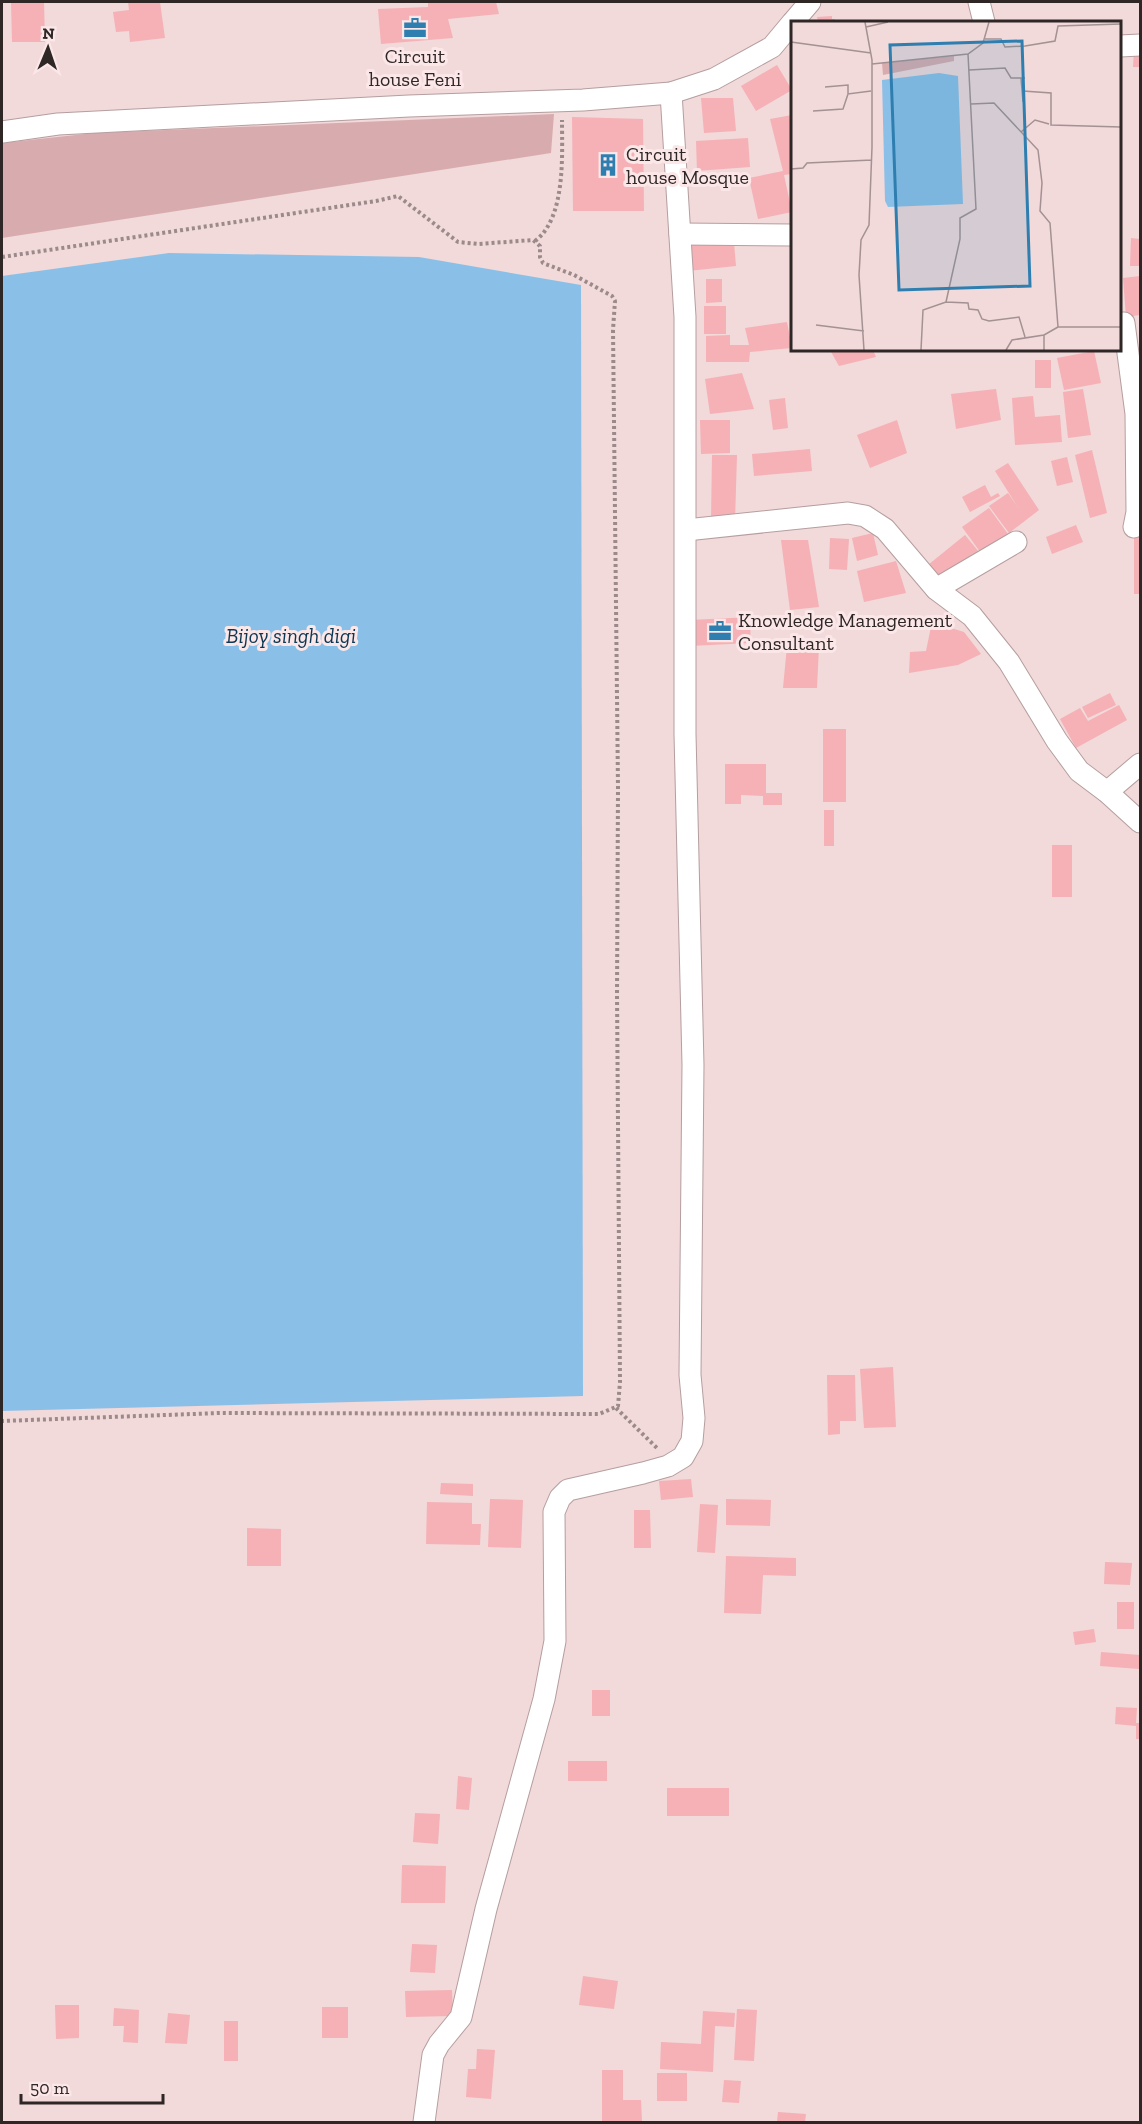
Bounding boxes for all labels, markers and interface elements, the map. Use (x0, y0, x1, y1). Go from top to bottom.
office icon: Circuit house Feni (402, 15, 428, 41)
north arrow (18, 18, 78, 78)
inset map (791, 21, 1121, 351)
text: N (42, 24, 55, 43)
place label: Circuit house Feni (369, 44, 462, 91)
place label: Circuit house Mosque (626, 142, 749, 189)
building icon: Circuit house Mosque (595, 152, 621, 178)
place label: Knowledge Management Consultant (738, 608, 953, 655)
office icon: Knowledge Management Consultant (707, 618, 733, 644)
water label: Bijoy singh digi (226, 623, 356, 648)
scale bar (21, 2067, 164, 2105)
text: 50 m (30, 2077, 70, 2099)

